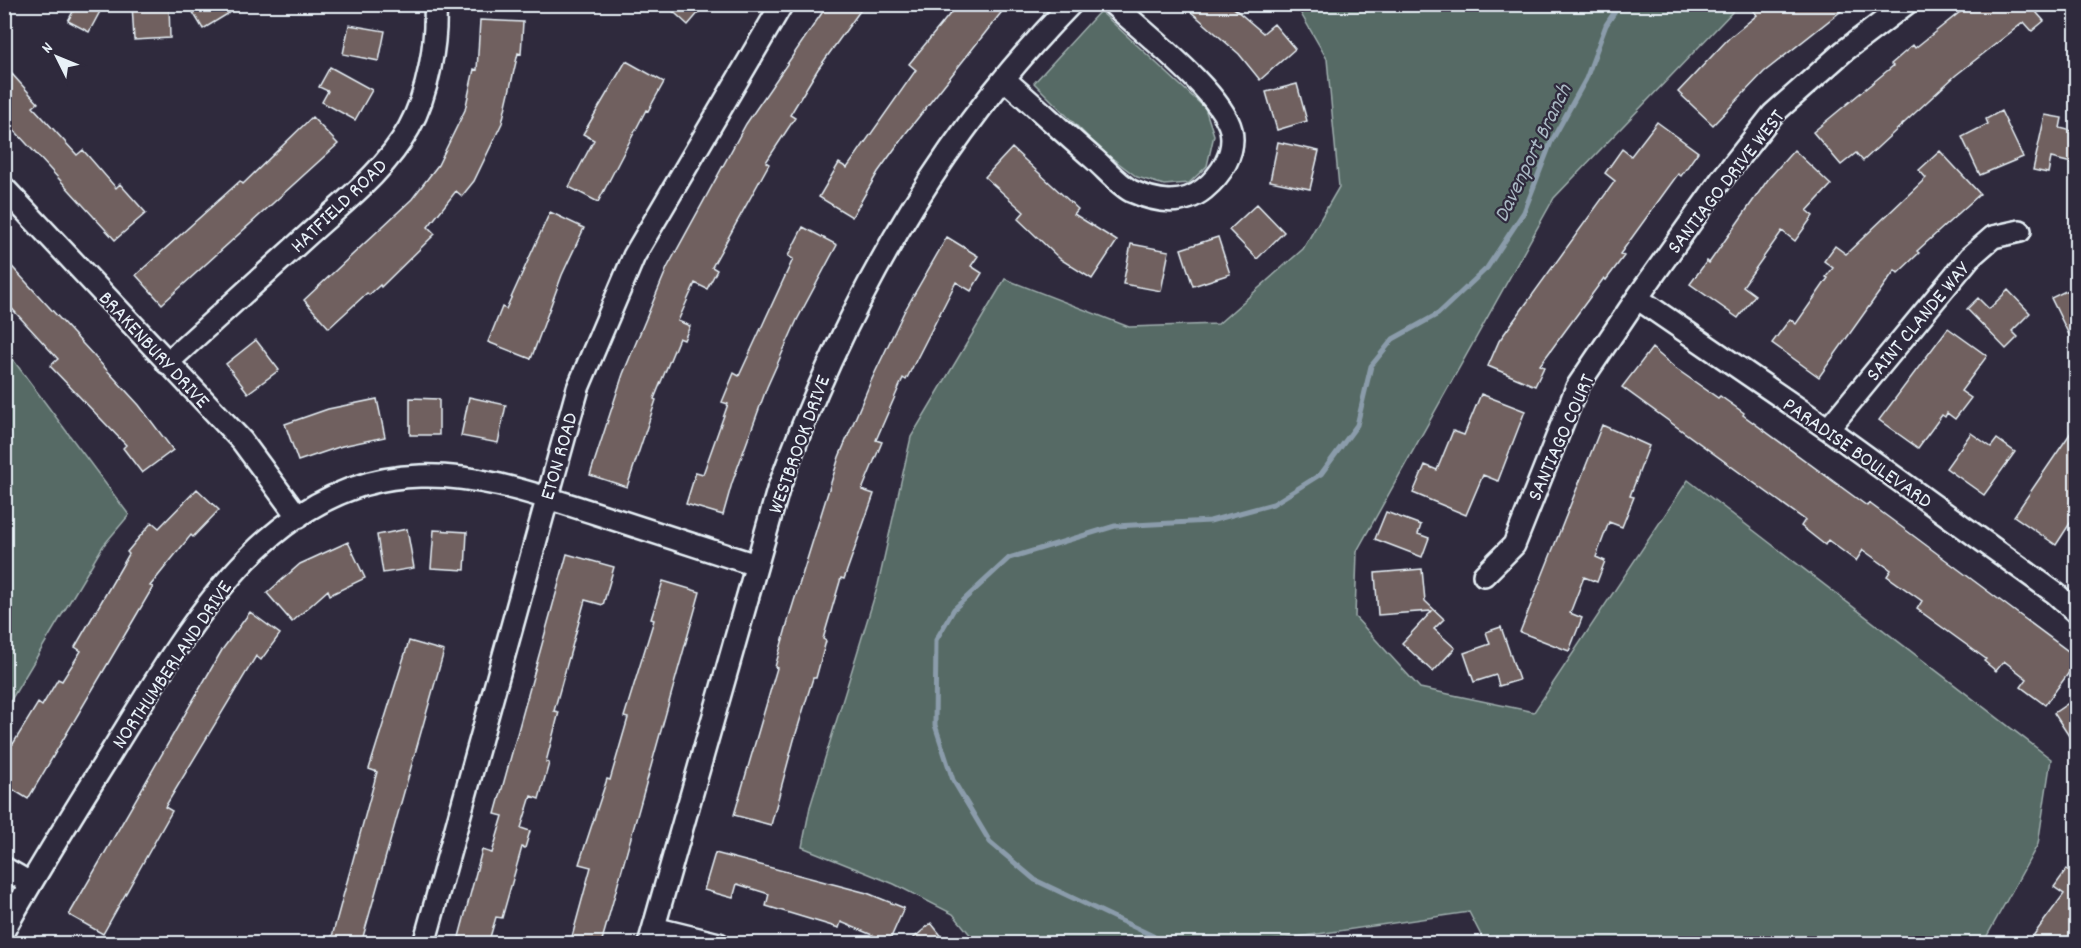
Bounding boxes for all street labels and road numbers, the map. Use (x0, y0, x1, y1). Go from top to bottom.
street label: SANTIAGO DRIVE WEST (1661, 104, 1794, 262)
street label: HATFIELD ROAD (285, 153, 396, 261)
street label: SAINT CLANDE WAY (1860, 256, 1979, 389)
street label: BRAKENBURY DRIVE (90, 286, 216, 417)
street label: SANTIAGO COURT (1521, 369, 1604, 506)
street label: WESTBROOK DRIVE (762, 371, 840, 518)
street label: PARADISE BOULEVARD (1775, 392, 1937, 517)
street label: ETON ROAD (534, 409, 588, 504)
street label: NORTHUMBERLAND DRIVE (106, 575, 241, 756)

